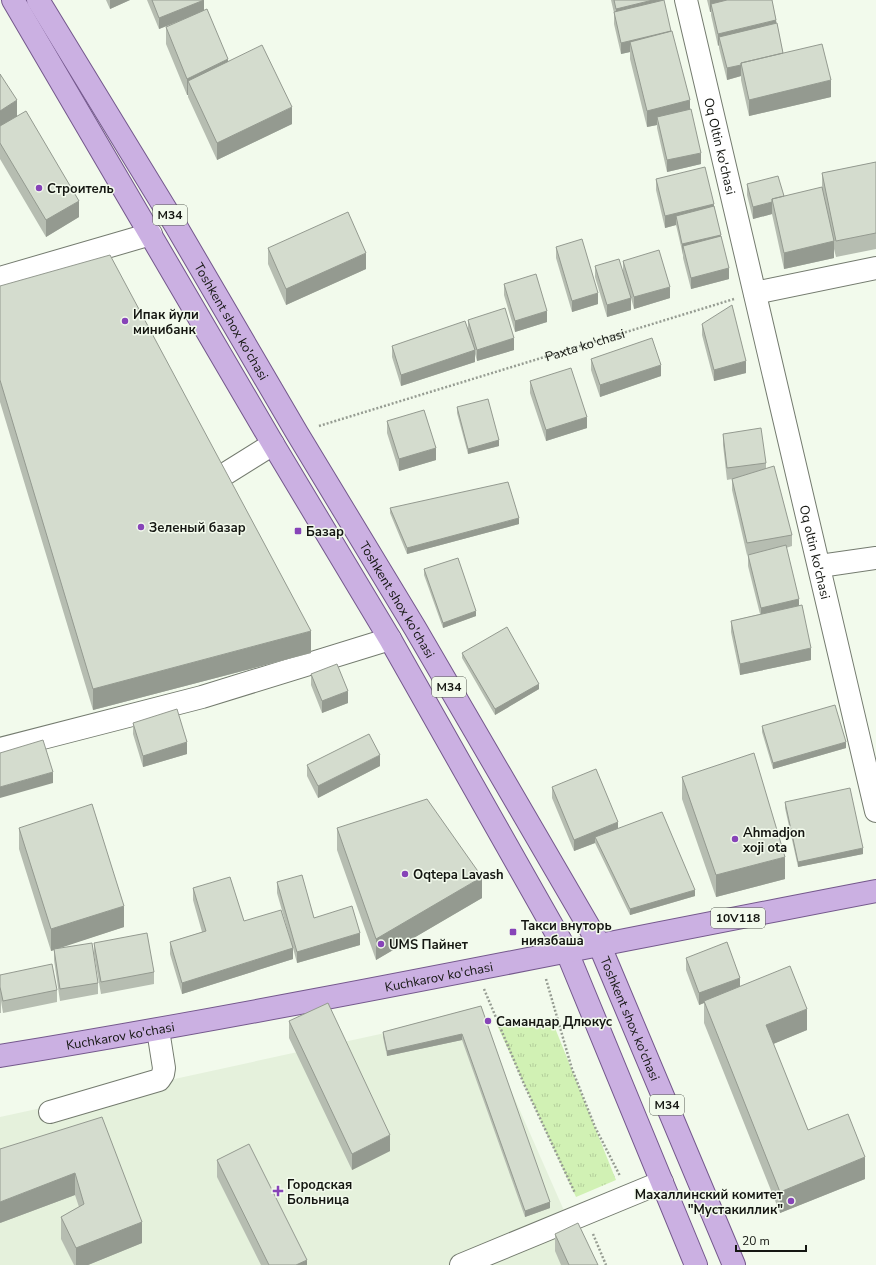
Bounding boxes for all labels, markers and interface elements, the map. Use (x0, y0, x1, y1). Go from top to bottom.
street label: Oq Oltin ko'chasi (699, 96, 739, 197)
place label: Строитель (47, 180, 114, 198)
marker: Строитель (34, 183, 44, 193)
road number: M34 (153, 205, 187, 225)
street label: Toshkent shox ko'chasi (189, 260, 272, 384)
place label: Ипак йули минибанк (133, 306, 199, 339)
marker: Ипак йули минибанк (120, 316, 130, 326)
street label: Paxta ko'chasi (543, 325, 627, 366)
street label: Oq oltin ko'chasi (795, 503, 834, 601)
place label: Зеленый базар (149, 519, 246, 537)
marker: Зеленый базар (136, 522, 146, 532)
place label: Базар (306, 523, 344, 541)
marker: Базар (293, 526, 303, 536)
street label: Toshkent shox ko'chasi (355, 538, 439, 662)
road number: M34 (432, 677, 466, 697)
place label: Ahmadjon xoji ota (742, 824, 805, 857)
marker: Ahmadjon xoji ota (730, 834, 740, 844)
place label: Oqtepa Lavash (413, 866, 504, 884)
marker: Oqtepa Lavash (400, 869, 410, 879)
road number: 10V118 (711, 908, 765, 928)
place label: Такси внуторь ниязбаша (521, 917, 612, 950)
marker: Такси внуторь ниязбаша (508, 927, 518, 937)
place label: UMS Пайнет (389, 936, 469, 954)
marker: UMS Пайнет (376, 939, 386, 949)
street label: Toshkent shox ko'chasi (595, 954, 664, 1084)
street label: Kuchkarov ko'chasi (383, 958, 495, 997)
place label: Самандар Длюкус (496, 1013, 613, 1031)
marker: Самандар Длюкус (483, 1016, 493, 1026)
street label: Kuchkarov ko'chasi (65, 1018, 176, 1055)
road number: M34 (650, 1095, 684, 1115)
place label: Городская Больница (287, 1176, 352, 1209)
marker: Городская Больница (272, 1185, 284, 1197)
place label: Махаллинский комитет "Мустакиллик" (635, 1186, 784, 1219)
marker: Махаллинский комитет "Мустакиллик" (786, 1196, 796, 1206)
scale bar (736, 1227, 806, 1253)
text: 20 m (742, 1233, 770, 1249)

